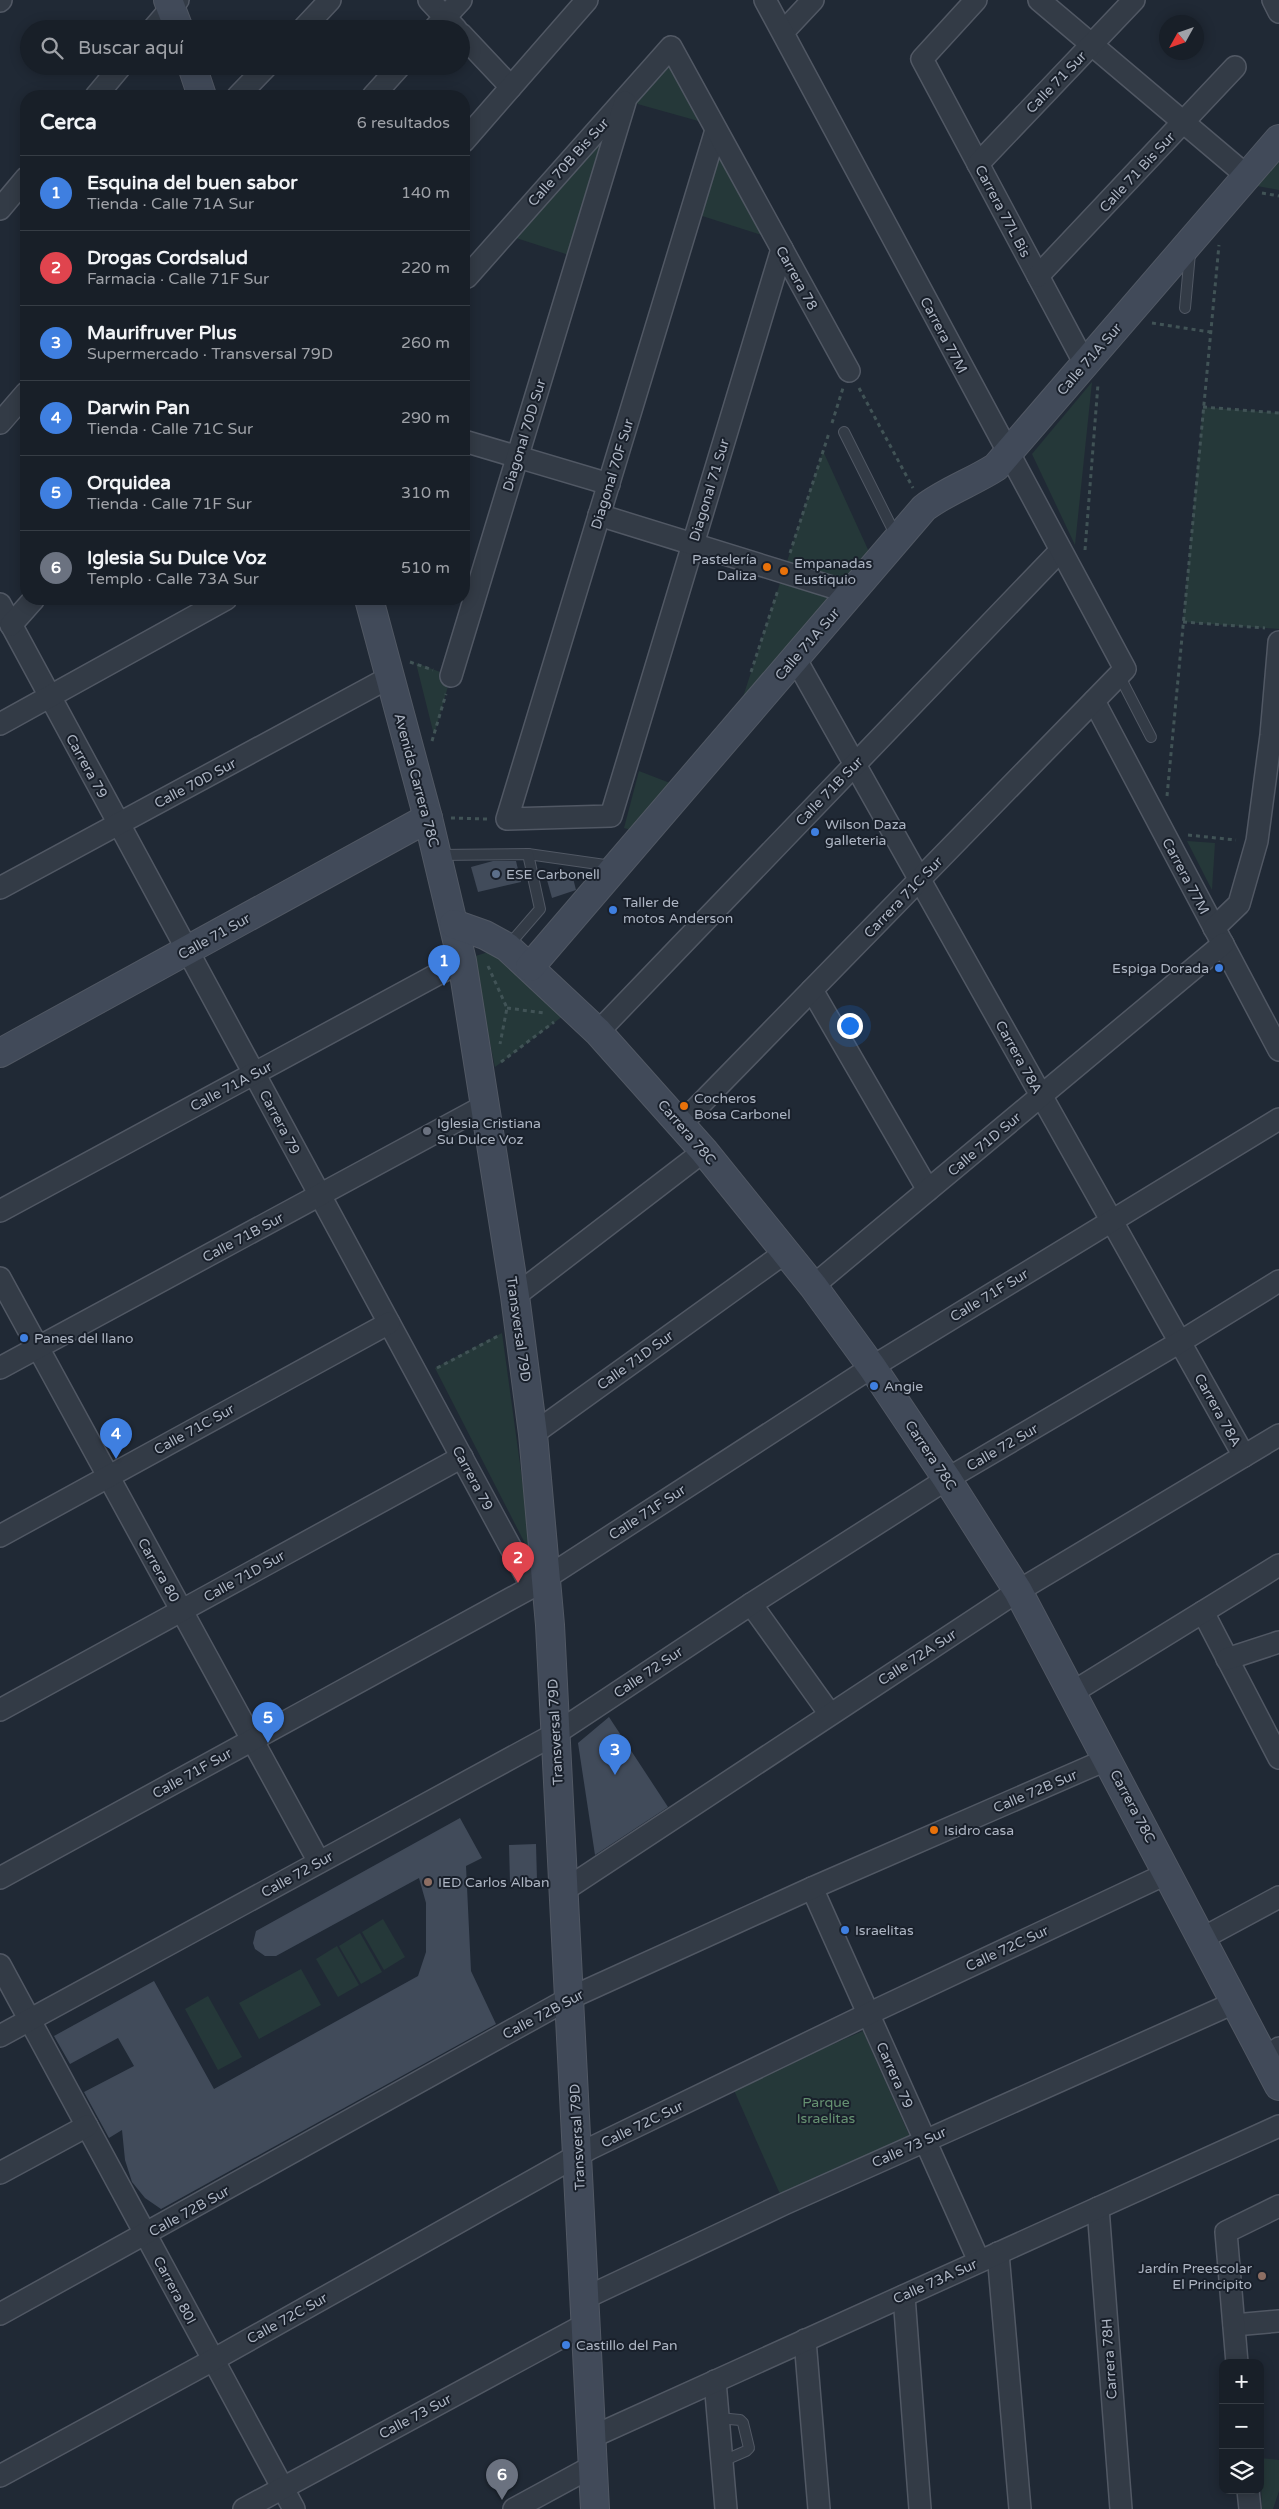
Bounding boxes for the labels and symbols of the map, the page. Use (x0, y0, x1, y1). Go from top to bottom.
north arrow (1159, 15, 1204, 60)
street label: Calle 71 Sur (1023, 47, 1091, 117)
street label: Calle 70B Bis Sur (524, 114, 613, 210)
street label: Calle 71 Bis Sur (1096, 128, 1179, 216)
street label: Carrera 77L Bis (971, 162, 1034, 260)
street label: Carrera 78 (772, 243, 821, 313)
street label: Carrera 77M (916, 294, 971, 376)
street label: Calle 71A Sur (1053, 319, 1126, 399)
street label: Diagonal 70D Sur (499, 376, 550, 493)
street label: Diagonal 70F Sur (588, 416, 638, 531)
street label: Diagonal 71 Sur (686, 436, 733, 543)
place label: Pastelería Daliza (692, 551, 757, 584)
place label: Empanadas Eustiquio (794, 555, 872, 588)
marker: Pastelería Daliza (761, 561, 773, 573)
marker: Empanadas Eustiquio (778, 565, 790, 577)
street label: Calle 71A Sur (771, 604, 844, 684)
street label: Avenida Carrera 78C (390, 711, 443, 849)
street label: Carrera 79 (62, 731, 111, 801)
street label: Calle 71B Sur (792, 753, 867, 829)
street label: Calle 70D Sur (151, 754, 240, 812)
place label: Wilson Daza galleteria (825, 816, 906, 849)
marker: Wilson Daza galleteria (809, 826, 821, 838)
street label: Carrera 77M (1158, 835, 1213, 917)
street label: Carrera 71C Sur (860, 853, 947, 941)
place label: ESE Carbonell (506, 866, 600, 883)
marker: ESE Carbonell (490, 868, 502, 880)
place label: Taller de motos Anderson (623, 894, 733, 927)
marker: Taller de motos Anderson (607, 904, 619, 916)
street label: Calle 71 Sur (175, 909, 254, 963)
pin: 1 (428, 945, 460, 986)
place label: Espiga Dorada (1112, 960, 1209, 977)
marker: Espiga Dorada (1213, 962, 1225, 974)
your location (837, 1013, 863, 1039)
street label: Carrera 78A (992, 1018, 1046, 1097)
street label: Calle 71A Sur (187, 1057, 276, 1115)
street label: Carrera 79 (256, 1087, 304, 1157)
place label: Cocheros Bosa Carbonel (694, 1090, 791, 1123)
street label: Carrera 78C (654, 1096, 720, 1168)
marker: Cocheros Bosa Carbonel (678, 1100, 690, 1112)
street label: Calle 71D Sur (944, 1108, 1025, 1180)
place label: Iglesia Cristiana Su Dulce Voz (437, 1115, 541, 1148)
marker: Iglesia Cristiana Su Dulce Voz (421, 1125, 433, 1137)
street label: Calle 71B Sur (200, 1209, 287, 1266)
street label: Calle 71F Sur (947, 1265, 1032, 1325)
street label: Transversal 79D (503, 1275, 534, 1383)
street label: Calle 71D Sur (594, 1327, 677, 1394)
place label: Panes del llano (34, 1330, 133, 1347)
marker: Panes del llano (18, 1332, 30, 1344)
street label: Carrera 78A (1191, 1371, 1245, 1450)
place label: Angie (884, 1378, 923, 1395)
marker: Angie (868, 1380, 880, 1392)
street label: Calle 71C Sur (151, 1400, 238, 1459)
street label: Carrera 78C (901, 1417, 960, 1494)
pin: 4 (100, 1418, 132, 1459)
street label: Calle 72 Sur (963, 1420, 1042, 1475)
street label: Carrera 79 (449, 1443, 497, 1513)
street label: Calle 71F Sur (606, 1481, 689, 1544)
street label: Carrera 80 (134, 1535, 183, 1605)
pin: 2 (502, 1542, 534, 1583)
street label: Calle 71D Sur (201, 1547, 288, 1606)
street label: Calle 72A Sur (875, 1625, 960, 1689)
street label: Calle 72 Sur (610, 1643, 687, 1702)
street label: Transversal 79D (544, 1678, 567, 1786)
pin: 5 (252, 1702, 284, 1743)
pin: 3 (599, 1734, 631, 1775)
street label: Calle 71F Sur (150, 1744, 236, 1802)
street label: Calle 72B Sur (991, 1766, 1080, 1817)
street label: Carrera 78C (1106, 1767, 1159, 1846)
place label: Isidro casa (944, 1822, 1014, 1839)
marker: Isidro casa (928, 1824, 940, 1836)
street label: Calle 72 Sur (258, 1847, 337, 1901)
place label: IED Carlos Alban (438, 1874, 549, 1891)
marker: IED Carlos Alban (422, 1876, 434, 1888)
place label: Israelitas (855, 1922, 914, 1939)
street label: Calle 72C Sur (963, 1922, 1052, 1975)
marker: Israelitas (839, 1924, 851, 1936)
street label: Calle 72B Sur (500, 1986, 587, 2043)
street label: Carrera 79 (872, 2040, 917, 2111)
street label: Transversal 79D (566, 2083, 589, 2191)
park label: Parque Israelitas (797, 2094, 856, 2127)
street label: Calle 72C Sur (598, 2097, 687, 2152)
street label: Calle 73 Sur (869, 2123, 950, 2171)
street label: Calle 72B Sur (146, 2182, 233, 2241)
street label: Carrera 80I (150, 2253, 200, 2327)
street label: Calle 73A Sur (891, 2255, 980, 2308)
place label: Jardín Preescolar El Principito (1138, 2260, 1253, 2293)
marker: Jardín Preescolar El Principito (1256, 2270, 1268, 2282)
street label: Calle 72C Sur (244, 2289, 331, 2348)
street label: Carrera 78H (1098, 2318, 1121, 2400)
place label: Castillo del Pan (576, 2337, 678, 2354)
marker: Castillo del Pan (560, 2339, 572, 2351)
street label: Calle 73 Sur (376, 2390, 455, 2443)
pin: 6 (486, 2459, 518, 2500)

